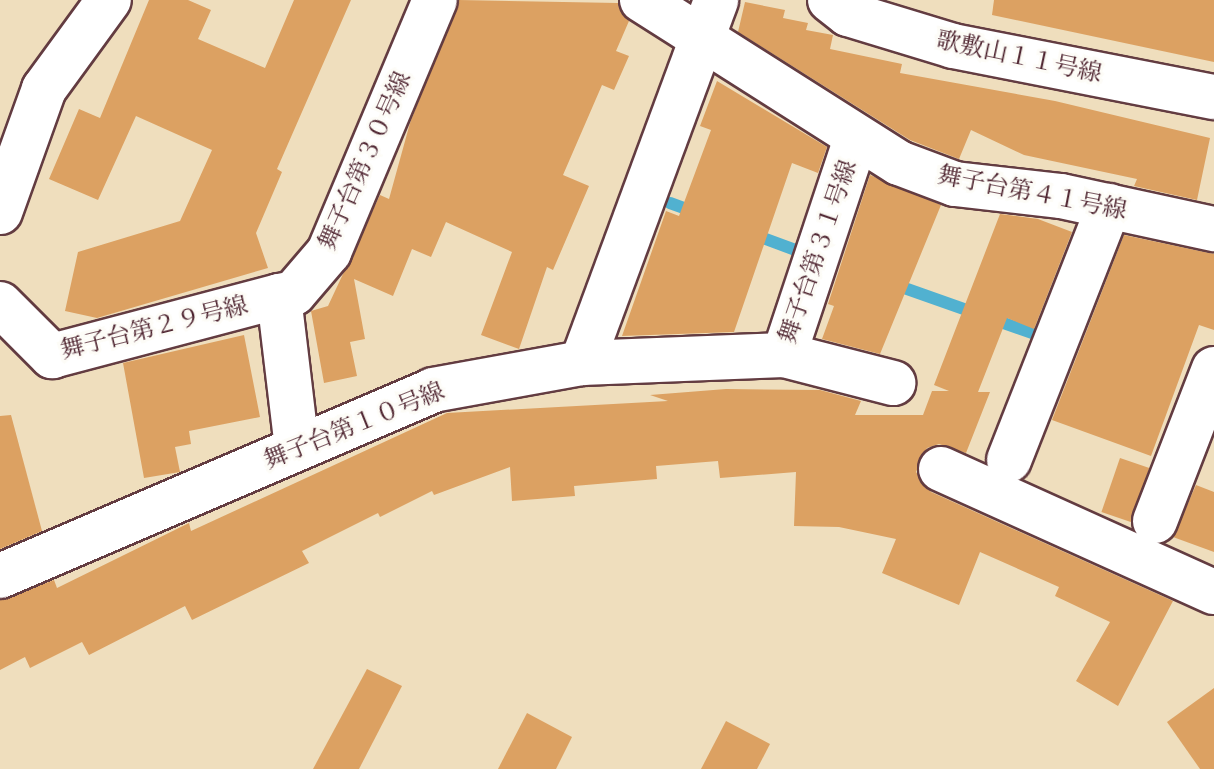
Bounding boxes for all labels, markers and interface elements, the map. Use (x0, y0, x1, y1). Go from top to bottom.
street label: 歌敷山１１号線 (934, 25, 1104, 89)
street label: 舞子台第３０号線 (313, 67, 417, 255)
street label: 舞子台第３１号線 (773, 157, 863, 347)
street label: 舞子台第４１号線 (935, 161, 1129, 225)
street label: 舞子台第２９号線 (57, 291, 251, 365)
street label: 舞子台第１０号線 (260, 377, 448, 475)

